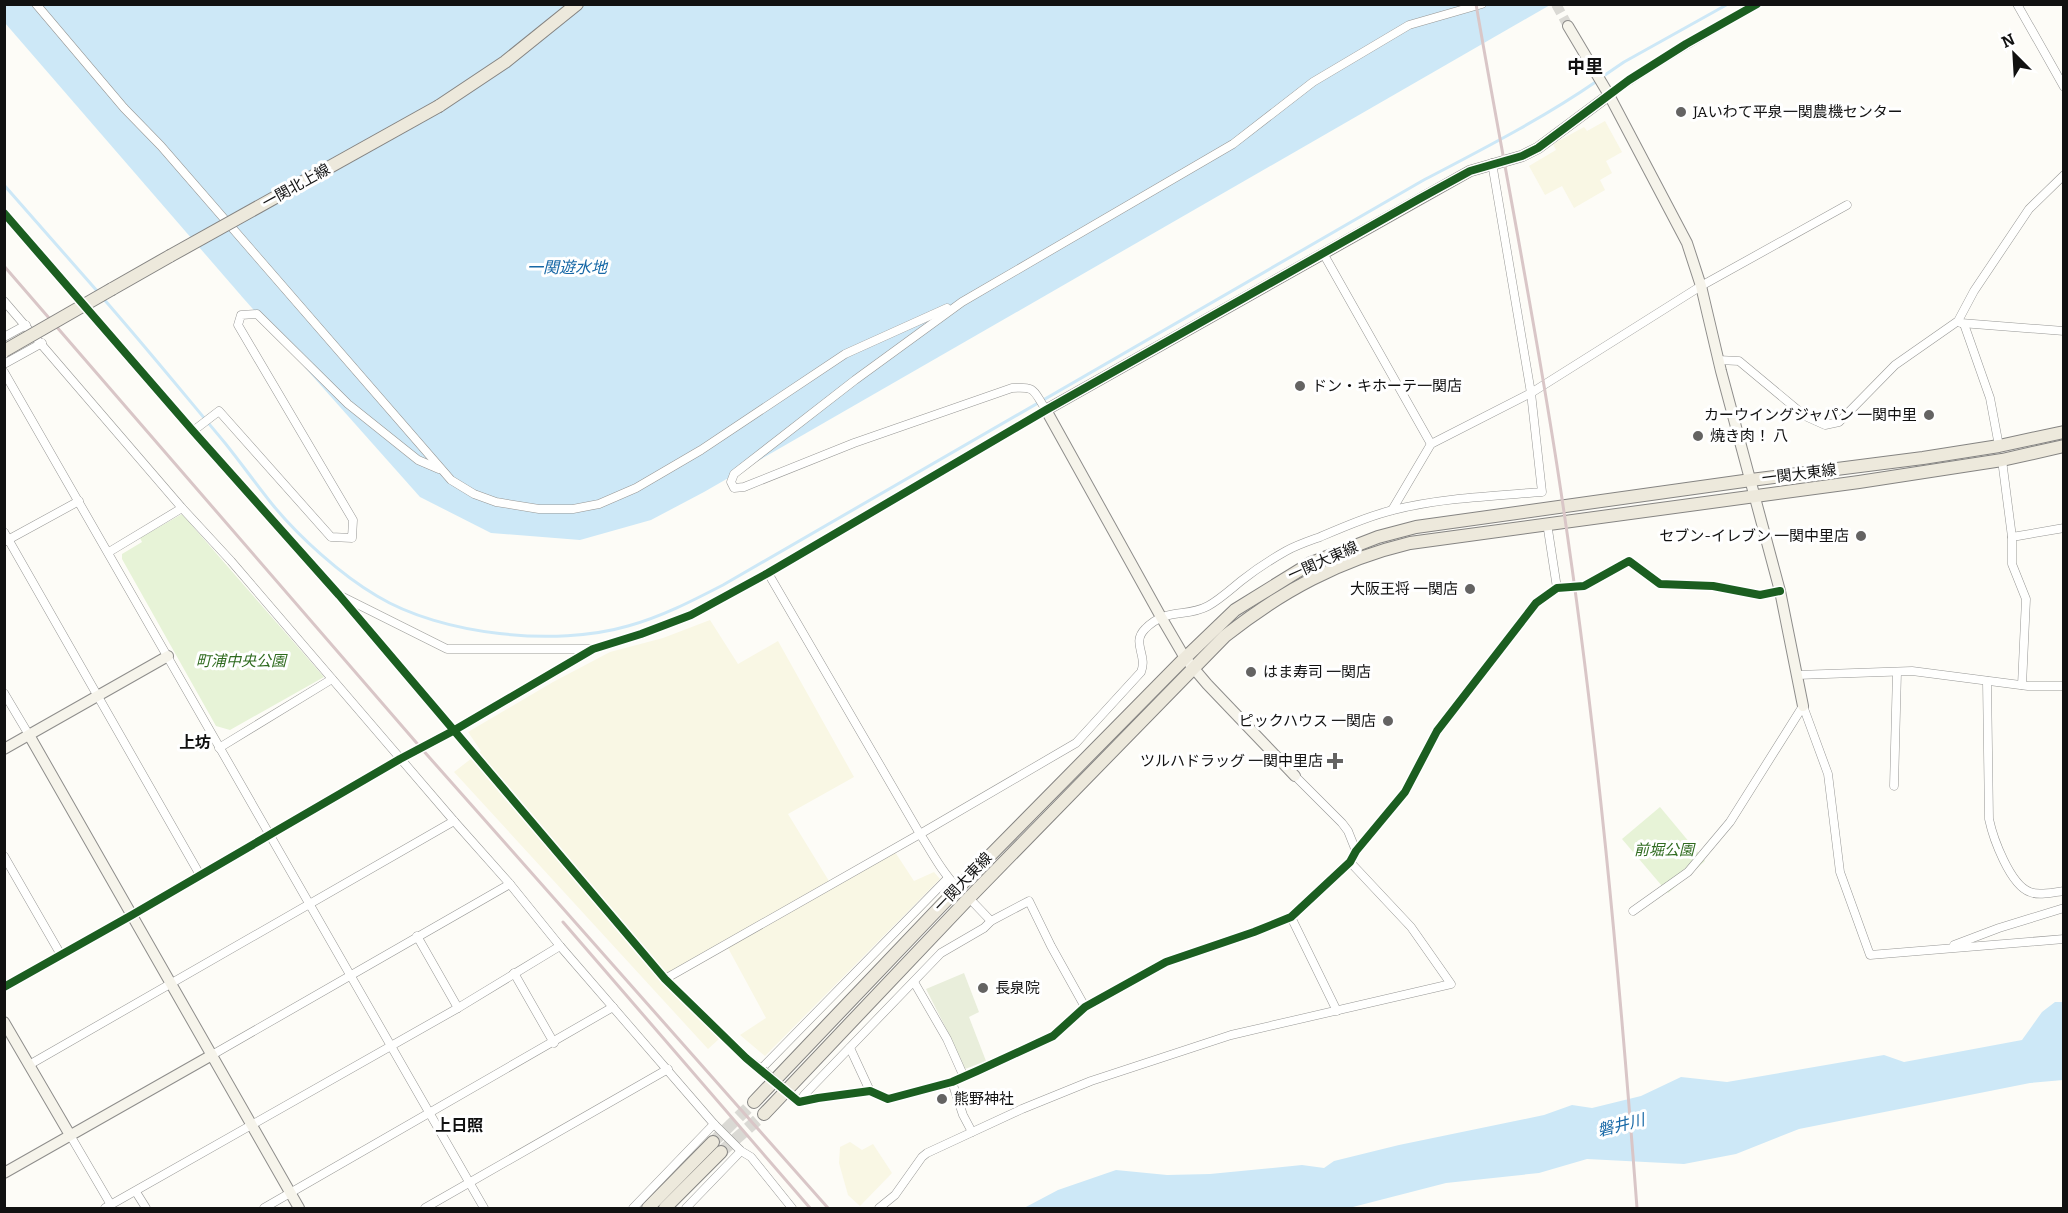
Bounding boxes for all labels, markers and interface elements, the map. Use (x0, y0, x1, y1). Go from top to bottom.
north arrow (1984, 24, 2044, 84)
text: N (1999, 30, 2018, 52)
district label: 中里 (1567, 56, 1603, 78)
place label: JAいわて平泉一関農機センター (1692, 103, 1903, 121)
marker: JAいわて平泉一関農機センター (1674, 105, 1688, 119)
street label: 一関北上線 (259, 160, 333, 212)
water label: 一関遊水地 (527, 258, 609, 277)
place label: ドン・キホーテ一関店 (1312, 377, 1462, 395)
marker: ドン・キホーテ一関店 (1293, 379, 1307, 393)
place label: カーウイングジャパン 一関中里 (1704, 406, 1917, 424)
marker: カーウイングジャパン 一関中里 (1922, 408, 1936, 422)
place label: 焼き肉！ 八 (1710, 427, 1788, 445)
marker: 焼き肉！ 八 (1691, 429, 1705, 443)
street label: 一関大東線 (1761, 460, 1837, 488)
place label: セブン-イレブン 一関中里店 (1659, 527, 1849, 545)
marker: セブン-イレブン 一関中里店 (1854, 529, 1868, 543)
street label: 一関大東線 (1285, 538, 1361, 584)
place label: 大阪王将 一関店 (1350, 580, 1458, 598)
marker: 大阪王将 一関店 (1463, 582, 1477, 596)
park label: 町浦中央公園 (196, 652, 288, 670)
place label: はま寿司 一関店 (1263, 663, 1371, 681)
marker: はま寿司 一関店 (1244, 665, 1258, 679)
place label: ピックハウス 一関店 (1239, 712, 1376, 730)
marker: ピックハウス 一関店 (1381, 714, 1395, 728)
district label: 上坊 (179, 733, 211, 752)
place label: ツルハドラッグ 一関中里店 (1140, 752, 1323, 770)
marker: ツルハドラッグ 一関中里店 (1328, 754, 1342, 768)
park label: 前堀公園 (1634, 841, 1696, 859)
street label: 一関大東線 (930, 849, 996, 915)
place label: 長泉院 (995, 979, 1040, 997)
marker: 長泉院 (976, 981, 990, 995)
place label: 熊野神社 (954, 1090, 1014, 1108)
marker: 熊野神社 (935, 1092, 949, 1106)
water label: 磐井川 (1595, 1109, 1649, 1140)
district label: 上日照 (435, 1116, 483, 1135)

